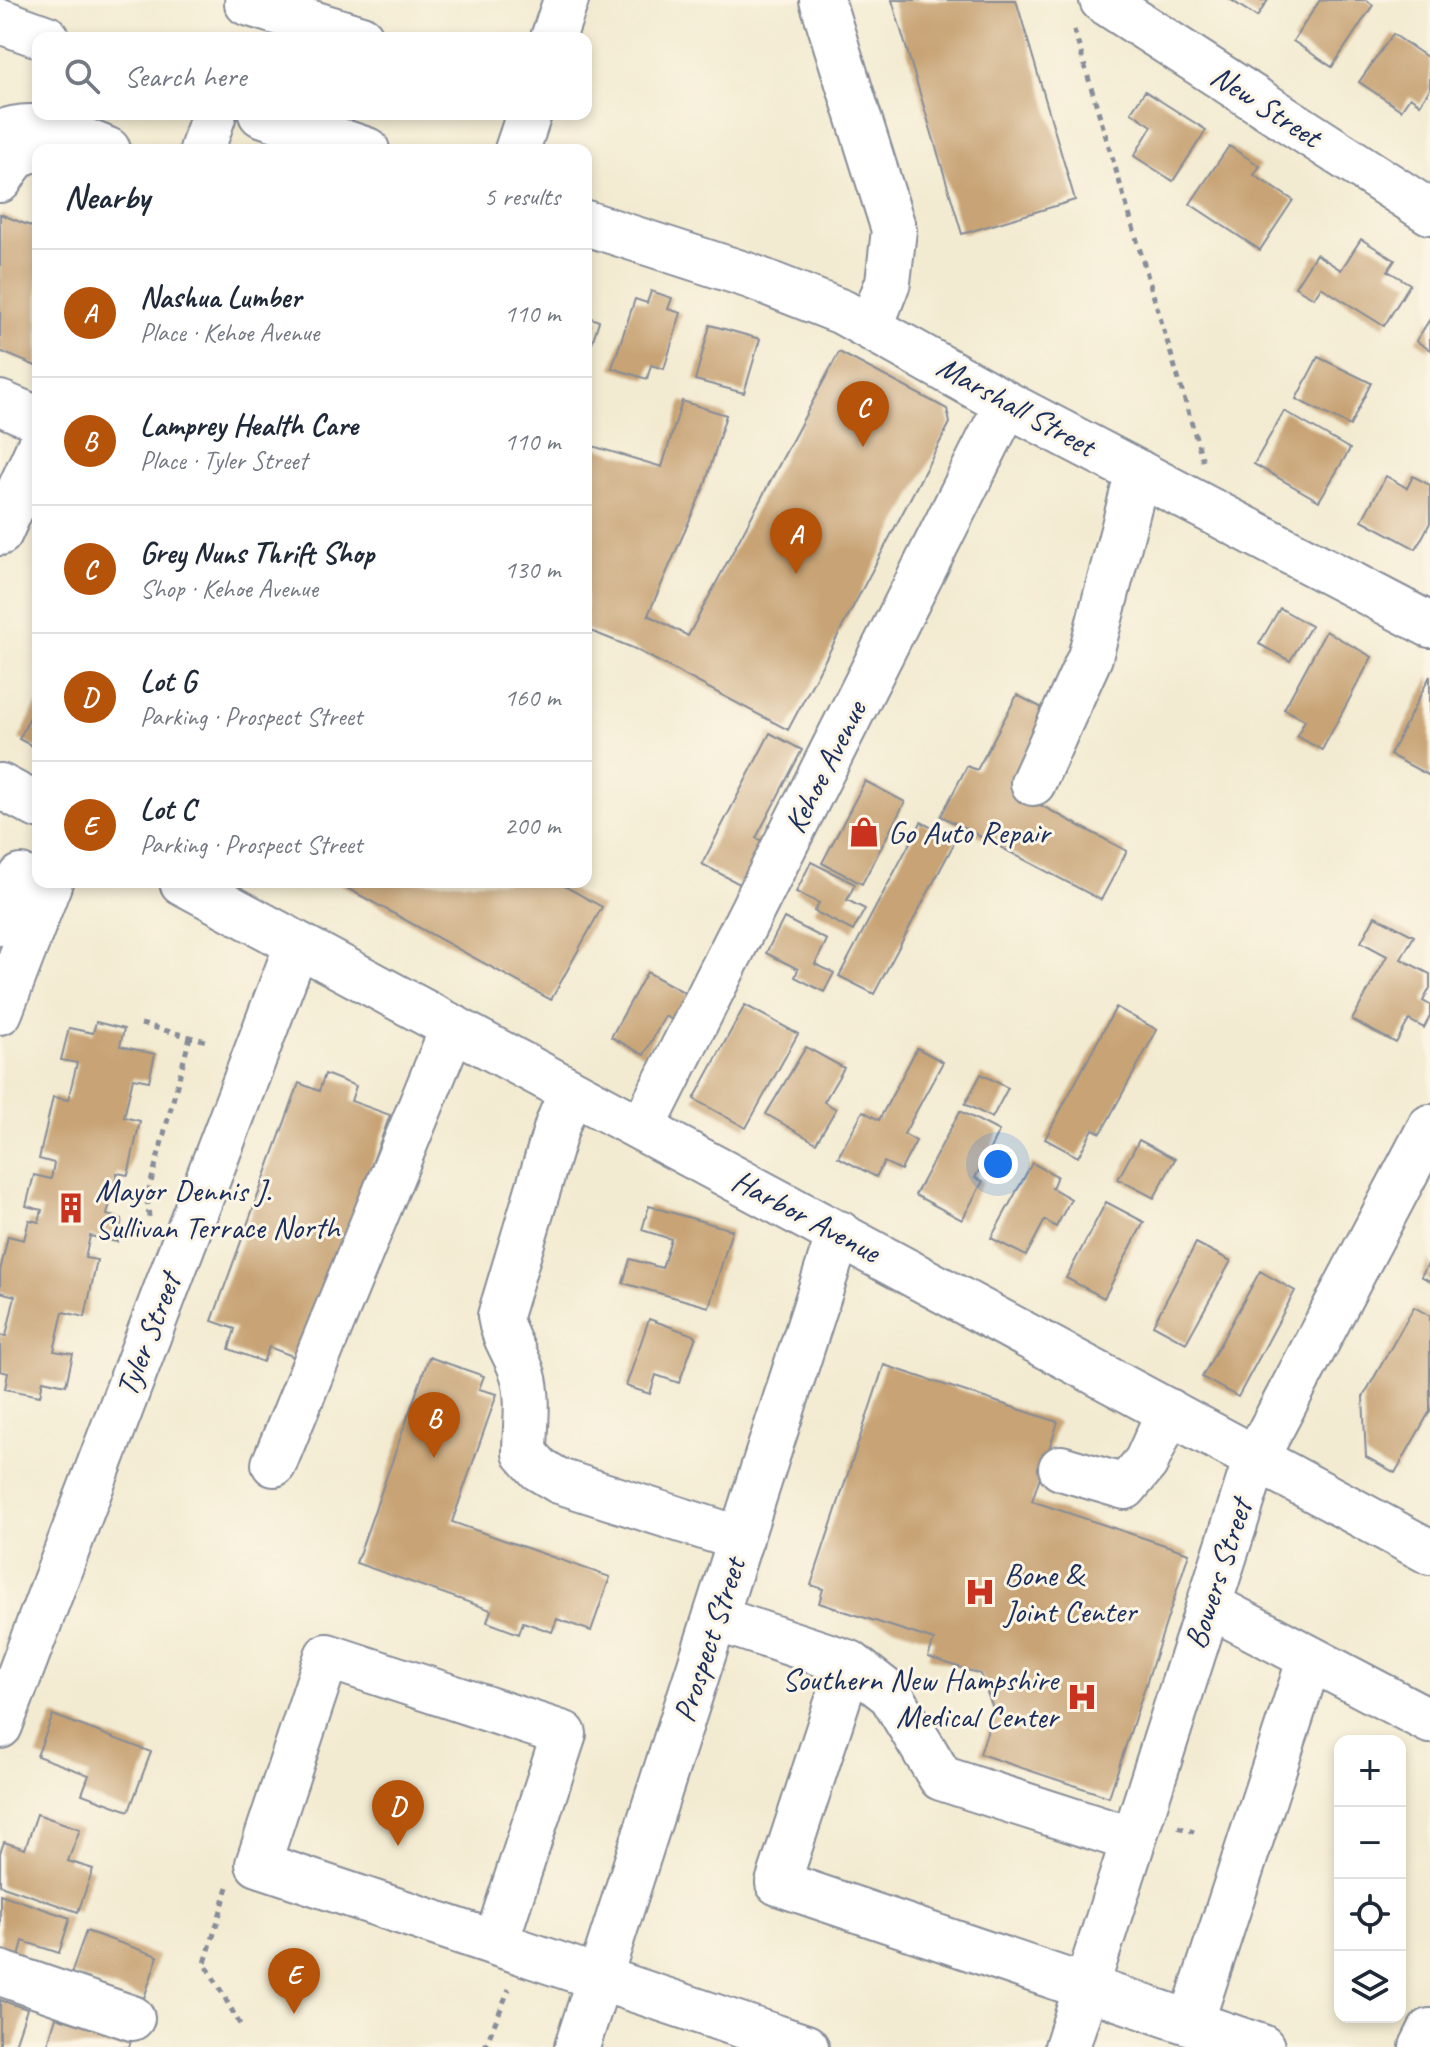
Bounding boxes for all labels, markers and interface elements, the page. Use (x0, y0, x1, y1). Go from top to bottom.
search box (32, 32, 592, 120)
icon: search (60, 54, 104, 98)
street label: New Street (1203, 55, 1332, 159)
text: Search here (124, 57, 246, 95)
text: Nearby (64, 175, 150, 218)
text: 5 results (484, 180, 560, 213)
text: Nashua Lumber (140, 278, 301, 316)
text: A (83, 297, 97, 330)
text: 110 m (504, 297, 560, 330)
text: Place · Kehoe Avenue (140, 316, 319, 349)
street label: Marshall Street (930, 346, 1105, 468)
pin: C (837, 381, 889, 447)
text: Lamprey Health Care (140, 406, 358, 444)
text: B (83, 425, 97, 458)
text: 110 m (504, 425, 560, 458)
text: Place · Tyler Street (140, 444, 307, 477)
pin: A (770, 508, 822, 574)
text: Grey Nuns Thrift Shop (140, 534, 374, 572)
text: C (84, 553, 96, 586)
text: 130 m (504, 553, 560, 586)
text: Shop · Kehoe Avenue (140, 572, 318, 605)
text: Lot G (140, 662, 196, 700)
text: D (82, 681, 98, 714)
text: 160 m (504, 681, 560, 714)
street label: Kehoe Avenue (774, 692, 877, 840)
text: Parking · Prospect Street (140, 700, 362, 733)
text: Lot C (140, 790, 196, 828)
text: E (83, 809, 97, 842)
text: 200 m (504, 809, 560, 842)
place label: Go Auto Repair (888, 812, 1052, 853)
shop icon: Go Auto Repair (847, 815, 881, 849)
text: Parking · Prospect Street (140, 828, 362, 861)
your location (978, 1144, 1018, 1184)
street label: Harbor Avenue (725, 1160, 889, 1273)
place label: Mayor Dennis J. Sullivan Terrace North (95, 1170, 342, 1248)
building icon: Mayor Dennis J. Sullivan Terrace North (54, 1191, 88, 1225)
street label: Tyler Street (106, 1264, 192, 1402)
pin: B (408, 1392, 460, 1458)
street label: Bowers Street (1175, 1490, 1263, 1654)
street label: Prospect Street (663, 1550, 756, 1727)
place label: Bone & Joint Center (1002, 1554, 1139, 1632)
hospital icon: Bone & Joint Center (963, 1575, 997, 1609)
place label: Southern New Hampshire Medical Center (782, 1659, 1061, 1737)
hospital icon: Southern New Hampshire Medical Center (1065, 1680, 1099, 1714)
map controls (1334, 1735, 1406, 2023)
button: + (1334, 1735, 1406, 1807)
pin: D (372, 1780, 424, 1846)
button: − (1334, 1807, 1406, 1879)
button: locate (1334, 1879, 1406, 1951)
pin: E (268, 1948, 320, 2014)
button: layers (1334, 1951, 1406, 2023)

